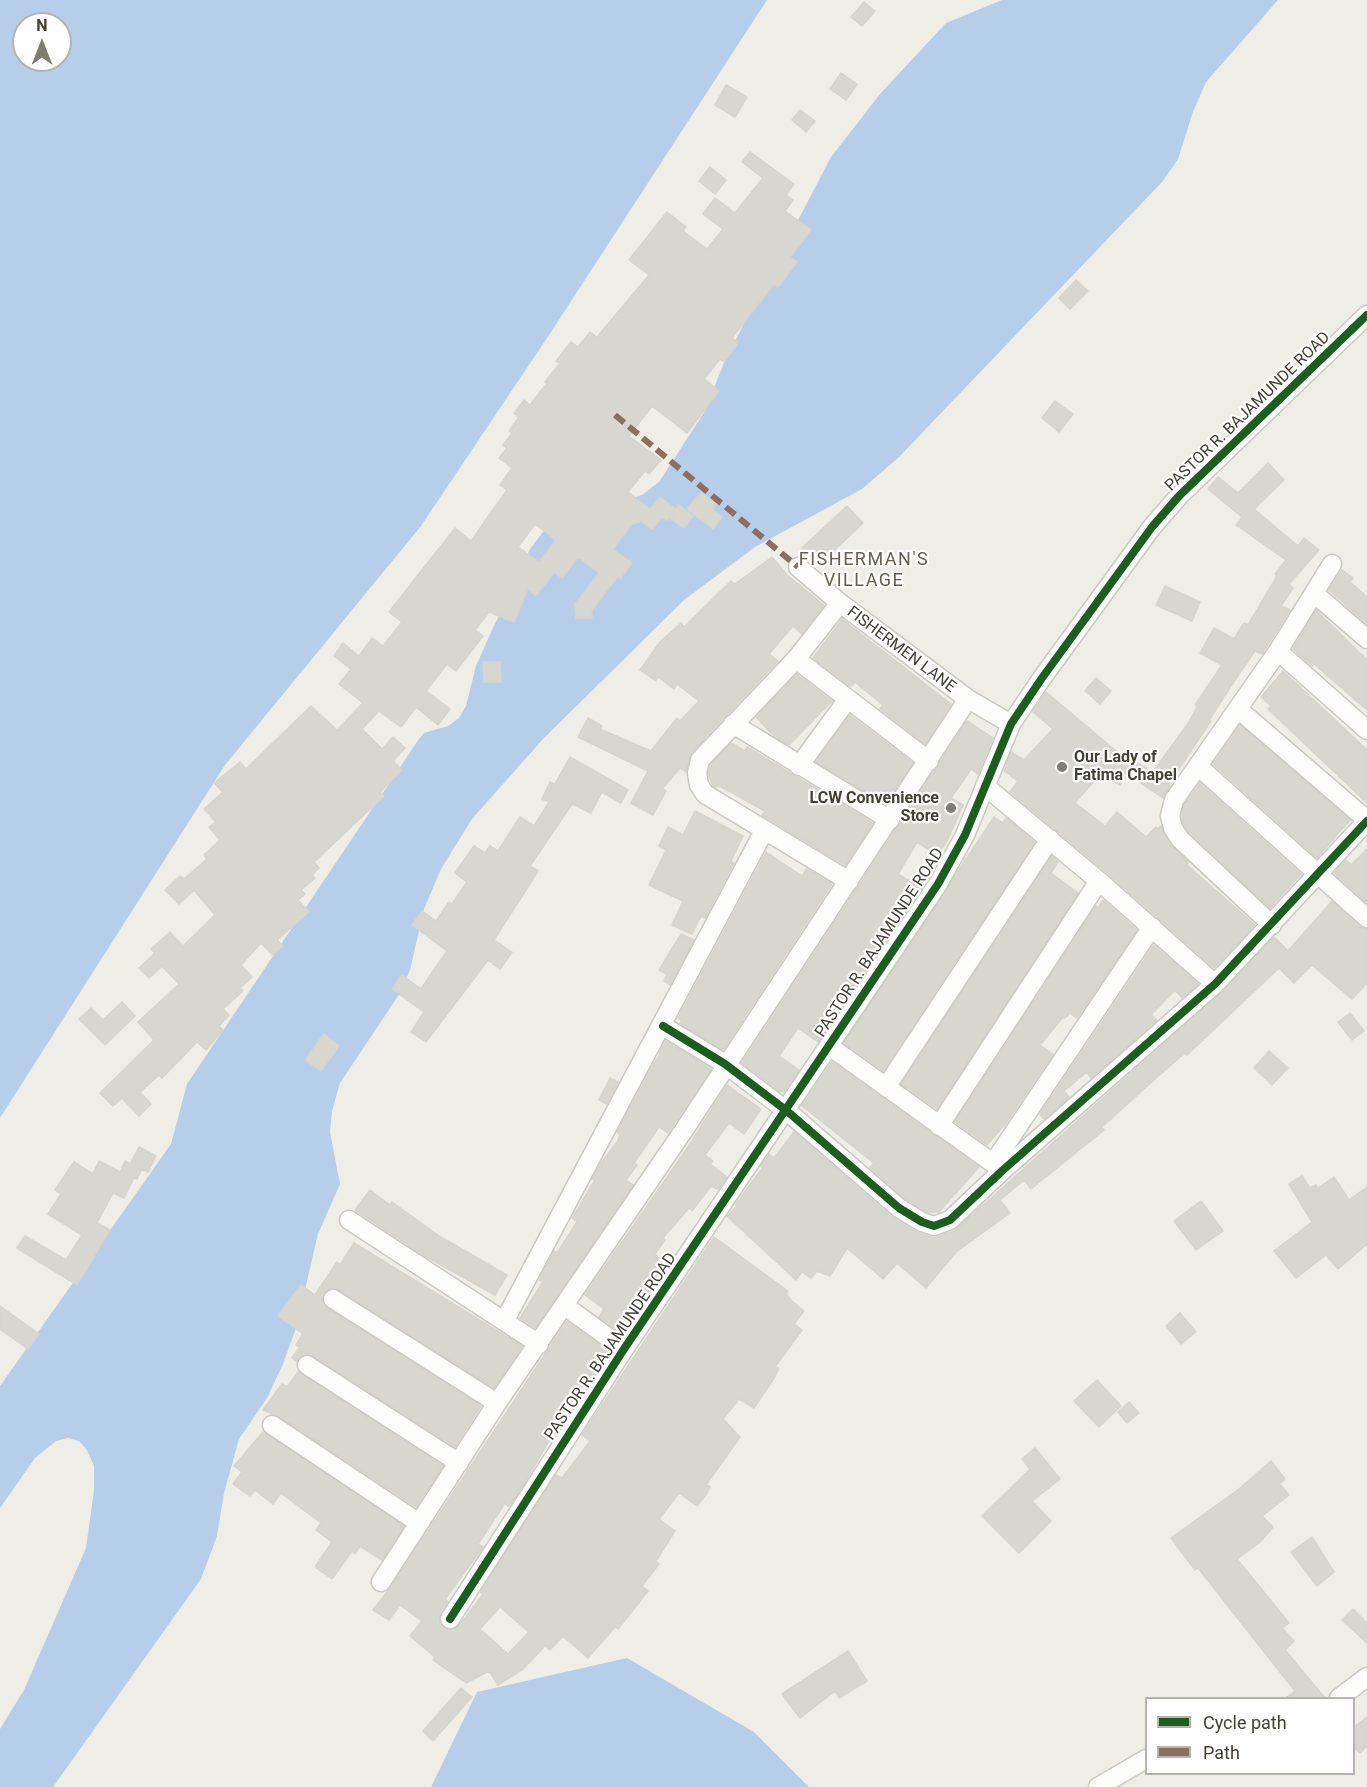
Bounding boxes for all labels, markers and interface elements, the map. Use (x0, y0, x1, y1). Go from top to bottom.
north arrow (12, 12, 72, 72)
text: N (36, 16, 48, 35)
street label: PASTOR R. BAJAMUNDE ROAD (1162, 328, 1334, 496)
district label: FISHERMAN'S VILLAGE (799, 549, 929, 592)
street label: FISHERMEN LANE (843, 603, 959, 697)
place label: Our Lady of Fatima Chapel (1074, 748, 1177, 786)
marker: Our Lady of Fatima Chapel (1055, 760, 1069, 774)
place label: LCW Convenience Store (810, 789, 939, 827)
marker: LCW Convenience Store (944, 801, 958, 815)
street label: PASTOR R. BAJAMUNDE ROAD (812, 845, 948, 1041)
street label: PASTOR R. BAJAMUNDE ROAD (541, 1250, 681, 1444)
legend (1145, 1697, 1355, 1775)
text: Cycle path (1203, 1712, 1287, 1733)
text: Path (1203, 1742, 1240, 1763)

